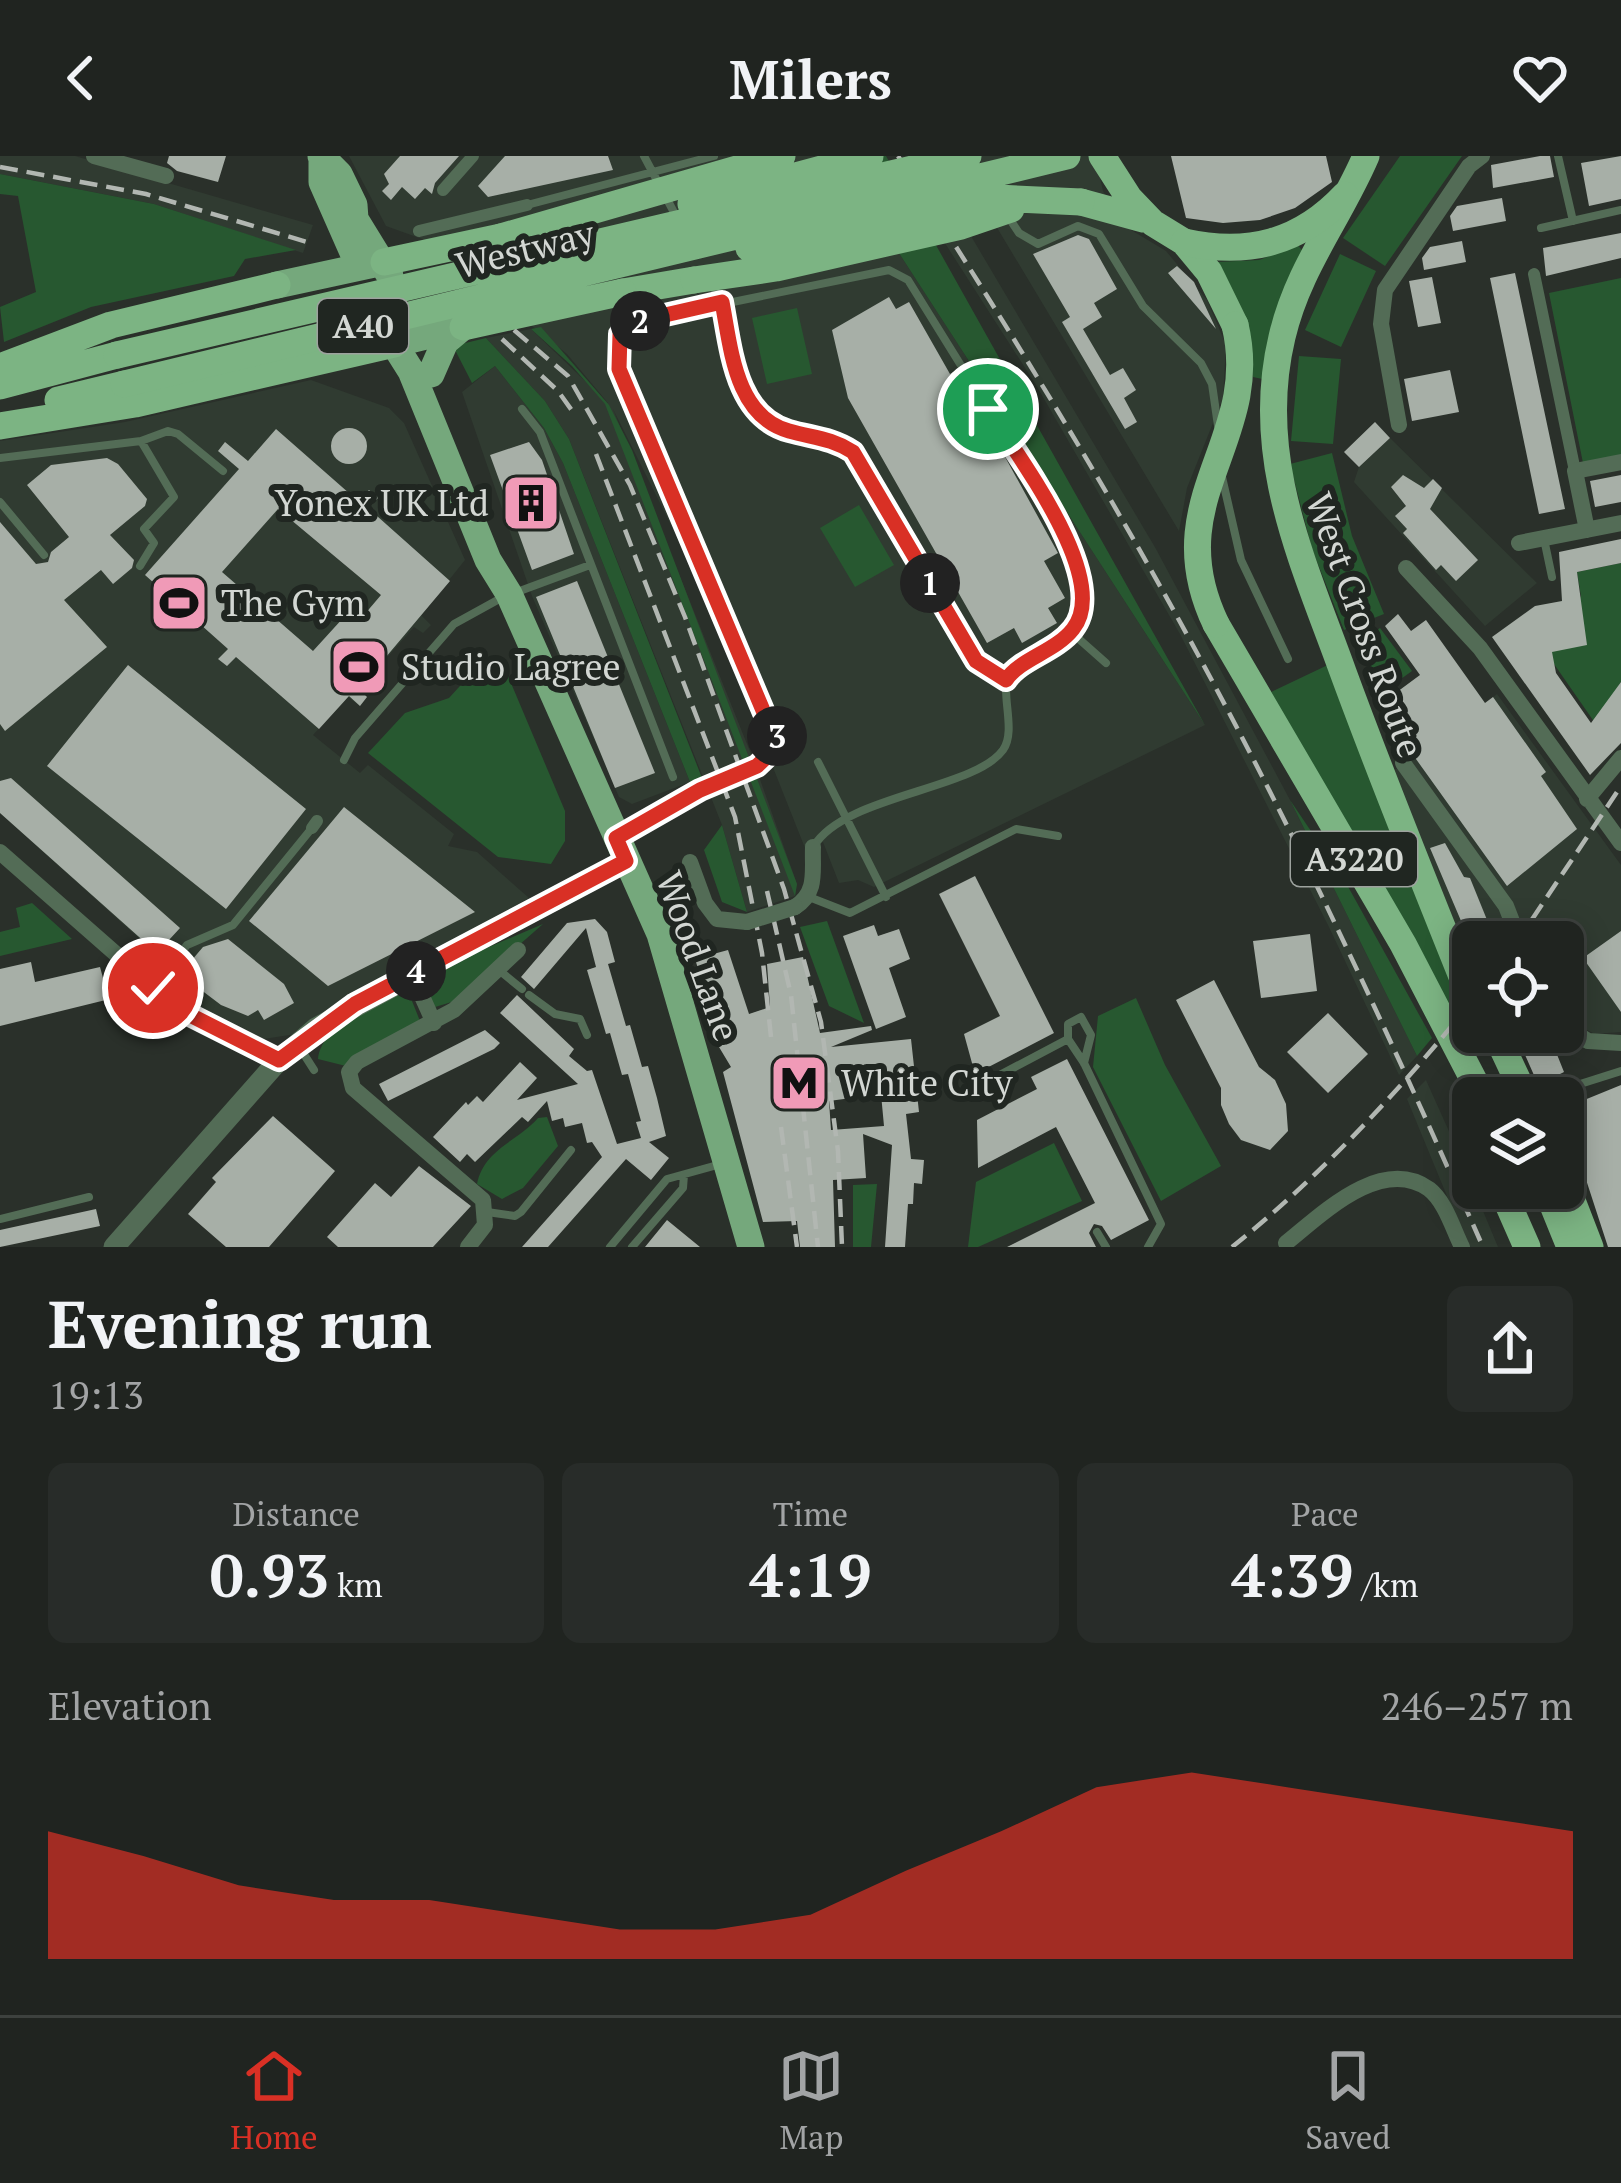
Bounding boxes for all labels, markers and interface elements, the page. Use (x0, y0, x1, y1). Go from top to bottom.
text: Milers (729, 43, 892, 114)
icon: back (48, 45, 114, 111)
icon: heart (1507, 45, 1573, 111)
street label: Westway (451, 208, 600, 288)
pin: 2 (610, 291, 670, 351)
road number: A40 (318, 299, 408, 353)
text: 2 (631, 299, 649, 342)
pin (937, 358, 1039, 460)
icon: arrive (955, 376, 1021, 442)
building icon: Yonex UK Ltd (500, 472, 562, 534)
place label: Yonex UK Ltd (274, 479, 489, 526)
street label: West Cross Route (1296, 486, 1435, 764)
pin: 1 (900, 553, 960, 613)
text: 1 (921, 561, 939, 604)
sports icon: The Gym (148, 572, 210, 634)
place label: The Gym (221, 579, 365, 626)
sports icon: Studio Lagree (328, 636, 390, 698)
place label: Studio Lagree (401, 643, 621, 690)
pin: 3 (747, 706, 807, 766)
text: 3 (768, 714, 786, 757)
road number: A3220 (1291, 832, 1417, 886)
street label: Wood Lane (646, 865, 751, 1047)
map controls (1452, 921, 1584, 1209)
button: locate (1452, 921, 1584, 1053)
pin (102, 937, 204, 1039)
pin: 4 (386, 941, 446, 1001)
text: 4 (407, 949, 425, 992)
icon: check (120, 955, 186, 1021)
metro station icon: White City (768, 1052, 830, 1114)
place label: White City (841, 1059, 1013, 1106)
button: layers (1452, 1077, 1584, 1209)
text: Evening run (48, 1279, 432, 1367)
button: share (1447, 1286, 1573, 1412)
text: 19:13 (48, 1368, 144, 1420)
text: Distance (232, 1492, 360, 1535)
text: Time (773, 1492, 848, 1535)
text: Pace (1291, 1492, 1359, 1535)
text: 0.93 (210, 1535, 329, 1614)
text: 4:19 (749, 1535, 872, 1614)
text: 4:39 (1231, 1535, 1354, 1614)
text: km (329, 1563, 383, 1606)
text: /km (1354, 1563, 1418, 1606)
text: Elevation (48, 1679, 212, 1731)
text: 246–257 m (1381, 1679, 1573, 1731)
tab: Home (230, 2043, 318, 2158)
tab: Map (778, 2043, 844, 2158)
tab: Saved (1305, 2043, 1391, 2158)

